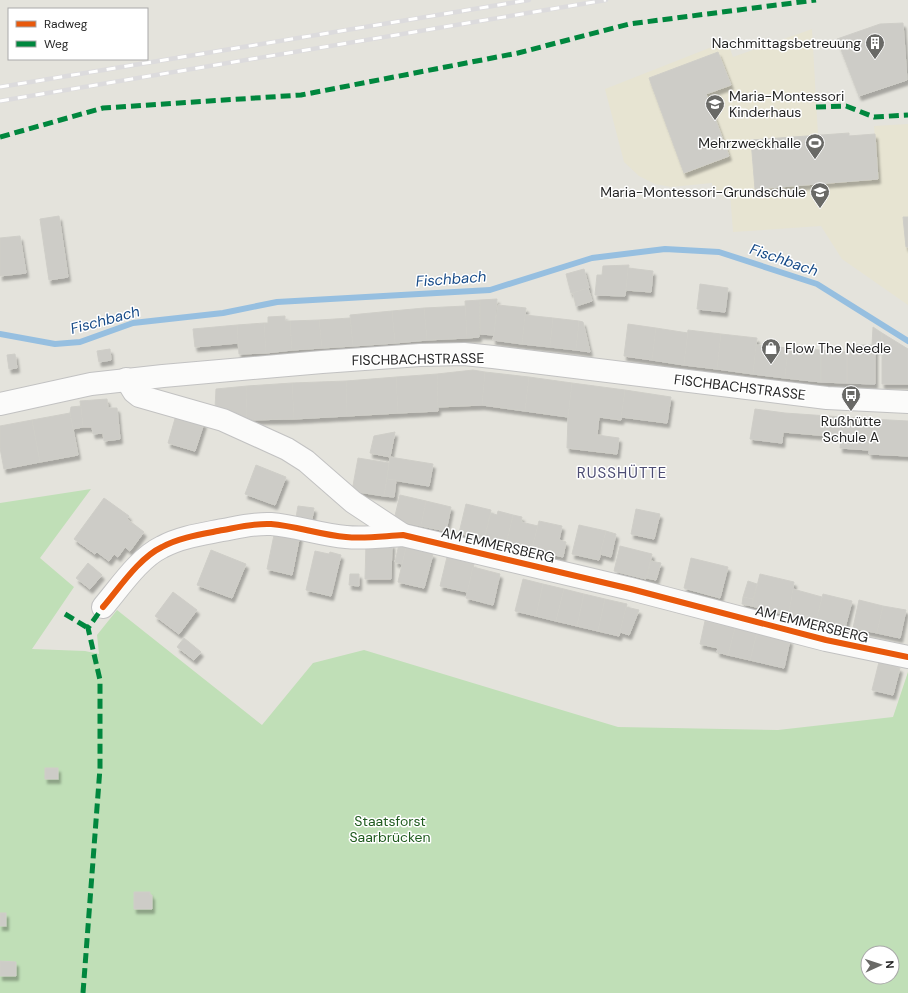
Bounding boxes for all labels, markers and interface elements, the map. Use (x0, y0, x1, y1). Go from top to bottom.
legend (8, 8, 148, 60)
text: Radweg (44, 16, 88, 32)
building icon: Nachmittagsbetreuung (864, 32, 886, 60)
place label: Nachmittagsbetreuung (712, 34, 861, 52)
text: Weg (44, 36, 69, 52)
place label: Maria-Montessori Kinderhaus (729, 87, 844, 121)
school or university icon: Maria-Montessori Kinderhaus (704, 93, 726, 121)
sports icon: Mehrzweckhalle (804, 132, 826, 160)
place label: Mehrzweckhalle (698, 134, 801, 152)
school or university icon: Maria-Montessori-Grundschule (809, 181, 831, 209)
place label: Maria-Montessori-Grundschule (600, 183, 806, 201)
water label: Fischbach (747, 239, 821, 281)
water label: Fischbach (415, 267, 487, 291)
water label: Fischbach (68, 301, 142, 339)
shop icon: Flow The Needle (760, 337, 782, 365)
place label: Flow The Needle (785, 339, 891, 357)
street label: FISCHBACHSTRASSE (352, 349, 485, 369)
street label: FISCHBACHSTRASSE (673, 370, 807, 404)
bus stop icon: Rußhütte Schule A (840, 384, 862, 412)
place label: Rußhütte Schule A (821, 412, 881, 446)
district label: RUSSHÜTTE (577, 463, 667, 483)
street label: AM EMMERSBERG (440, 523, 556, 567)
street label: AM EMMERSBERG (754, 601, 870, 647)
park label: Staatsforst Saarbrücken (349, 812, 431, 846)
north arrow (860, 945, 900, 985)
text: N (883, 960, 897, 969)

